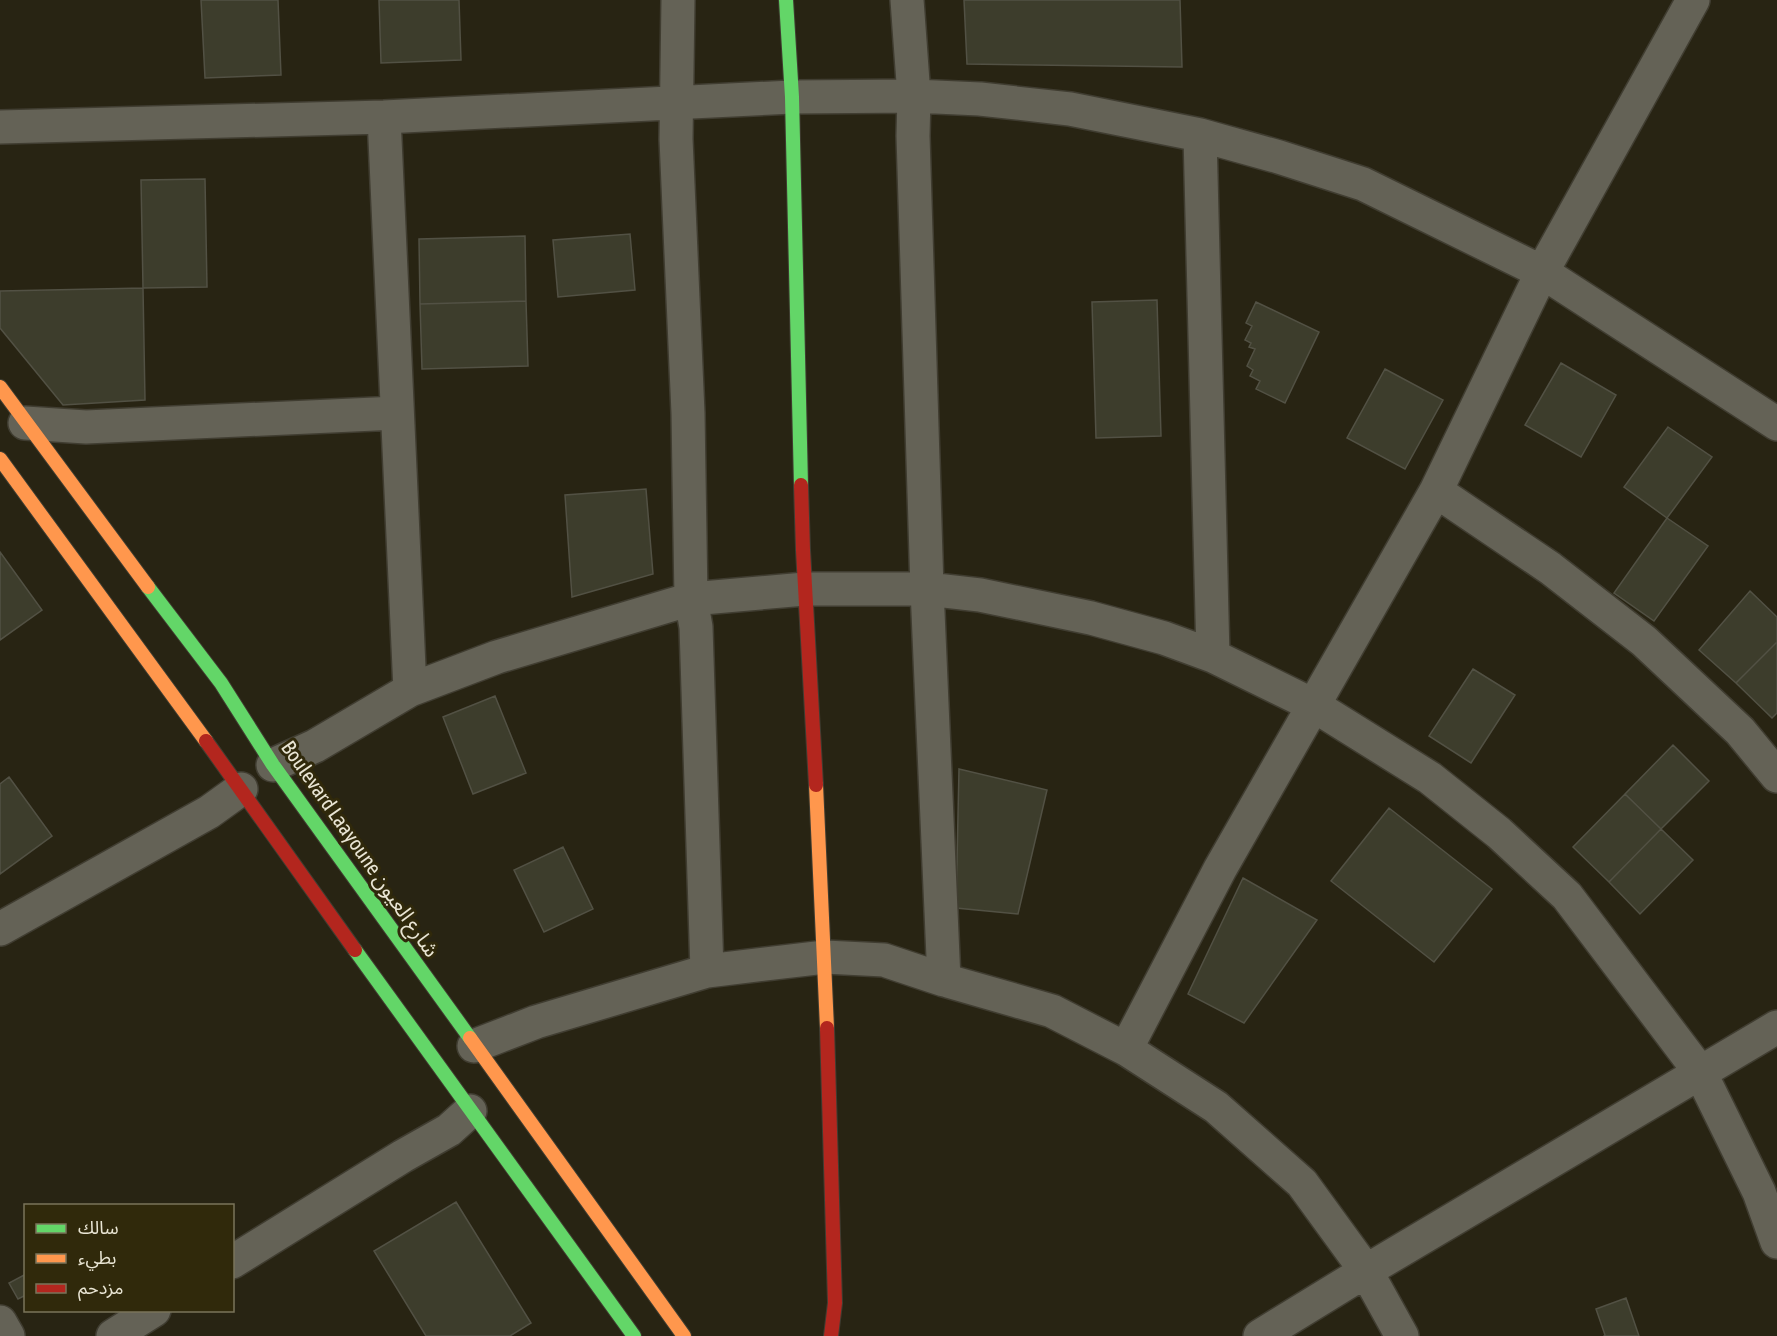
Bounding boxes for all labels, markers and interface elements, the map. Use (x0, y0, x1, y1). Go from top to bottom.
street label: Boulevard Laayoune شارع العيون (274, 736, 445, 963)
legend (24, 1204, 234, 1312)
text: سالك (78, 1217, 119, 1238)
text: بطيء (78, 1247, 116, 1271)
text: مزدحم (78, 1277, 123, 1301)

